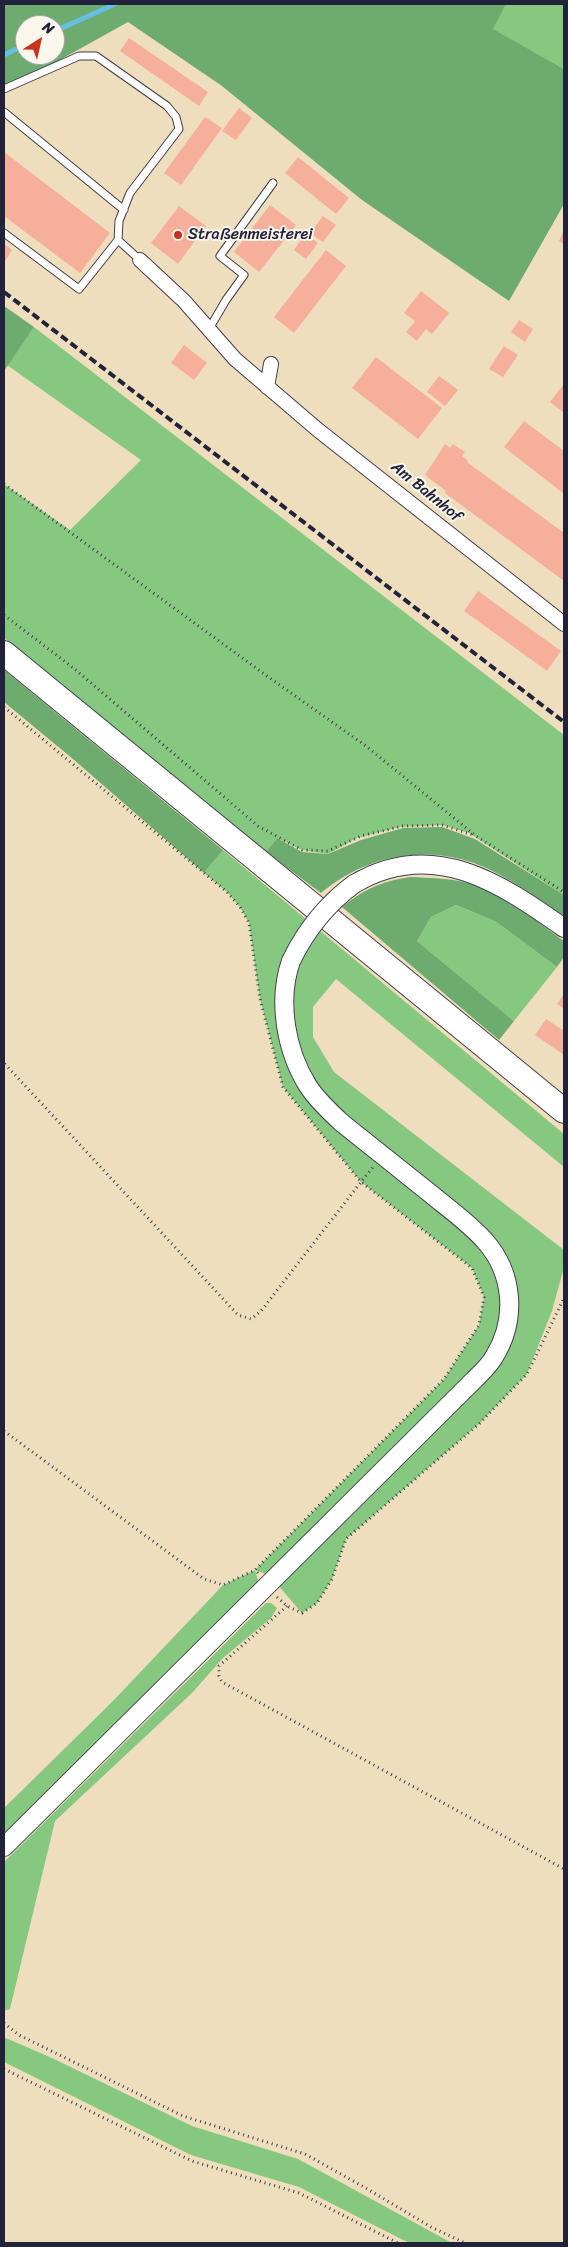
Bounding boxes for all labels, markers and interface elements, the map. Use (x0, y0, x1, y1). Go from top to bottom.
north arrow (15, 15, 65, 65)
text: N (37, 15, 59, 41)
place label: Straßenmeisterei (188, 225, 313, 245)
marker: Straßenmeisterei (172, 229, 184, 241)
street label: Am Bahnhof (387, 458, 465, 526)

